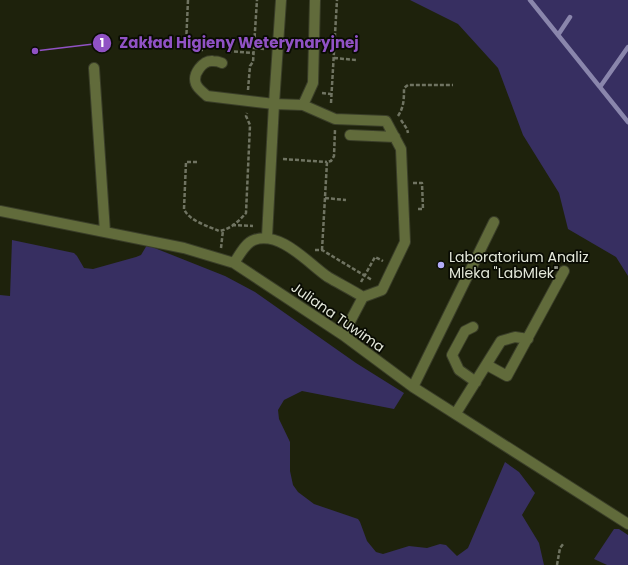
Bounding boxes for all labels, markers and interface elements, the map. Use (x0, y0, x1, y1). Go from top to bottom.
callout: Zakład Higieny Weterynaryjnej (92, 29, 367, 56)
text: Zakład Higieny Weterynaryjnej (119, 32, 359, 53)
text: 1 (100, 34, 104, 51)
place label: Laboratorium Analiz Mleka "LabMlek" (449, 247, 589, 283)
marker: Laboratorium Analiz Mleka "LabMlek" (436, 260, 446, 270)
street label: Juliana Tuwima (287, 277, 389, 357)

